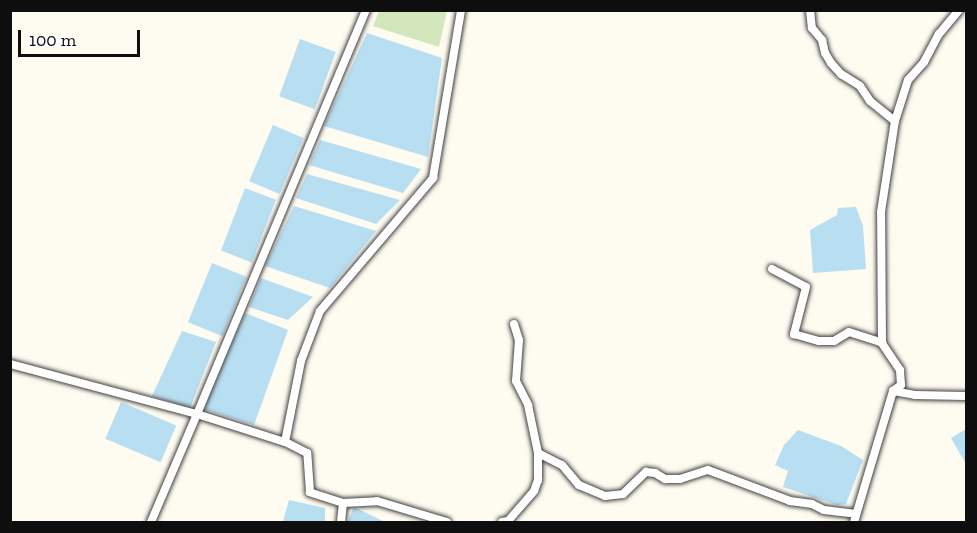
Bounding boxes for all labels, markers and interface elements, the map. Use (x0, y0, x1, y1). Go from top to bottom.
scale bar (21, 18, 142, 56)
text: 100 m (29, 29, 76, 51)

